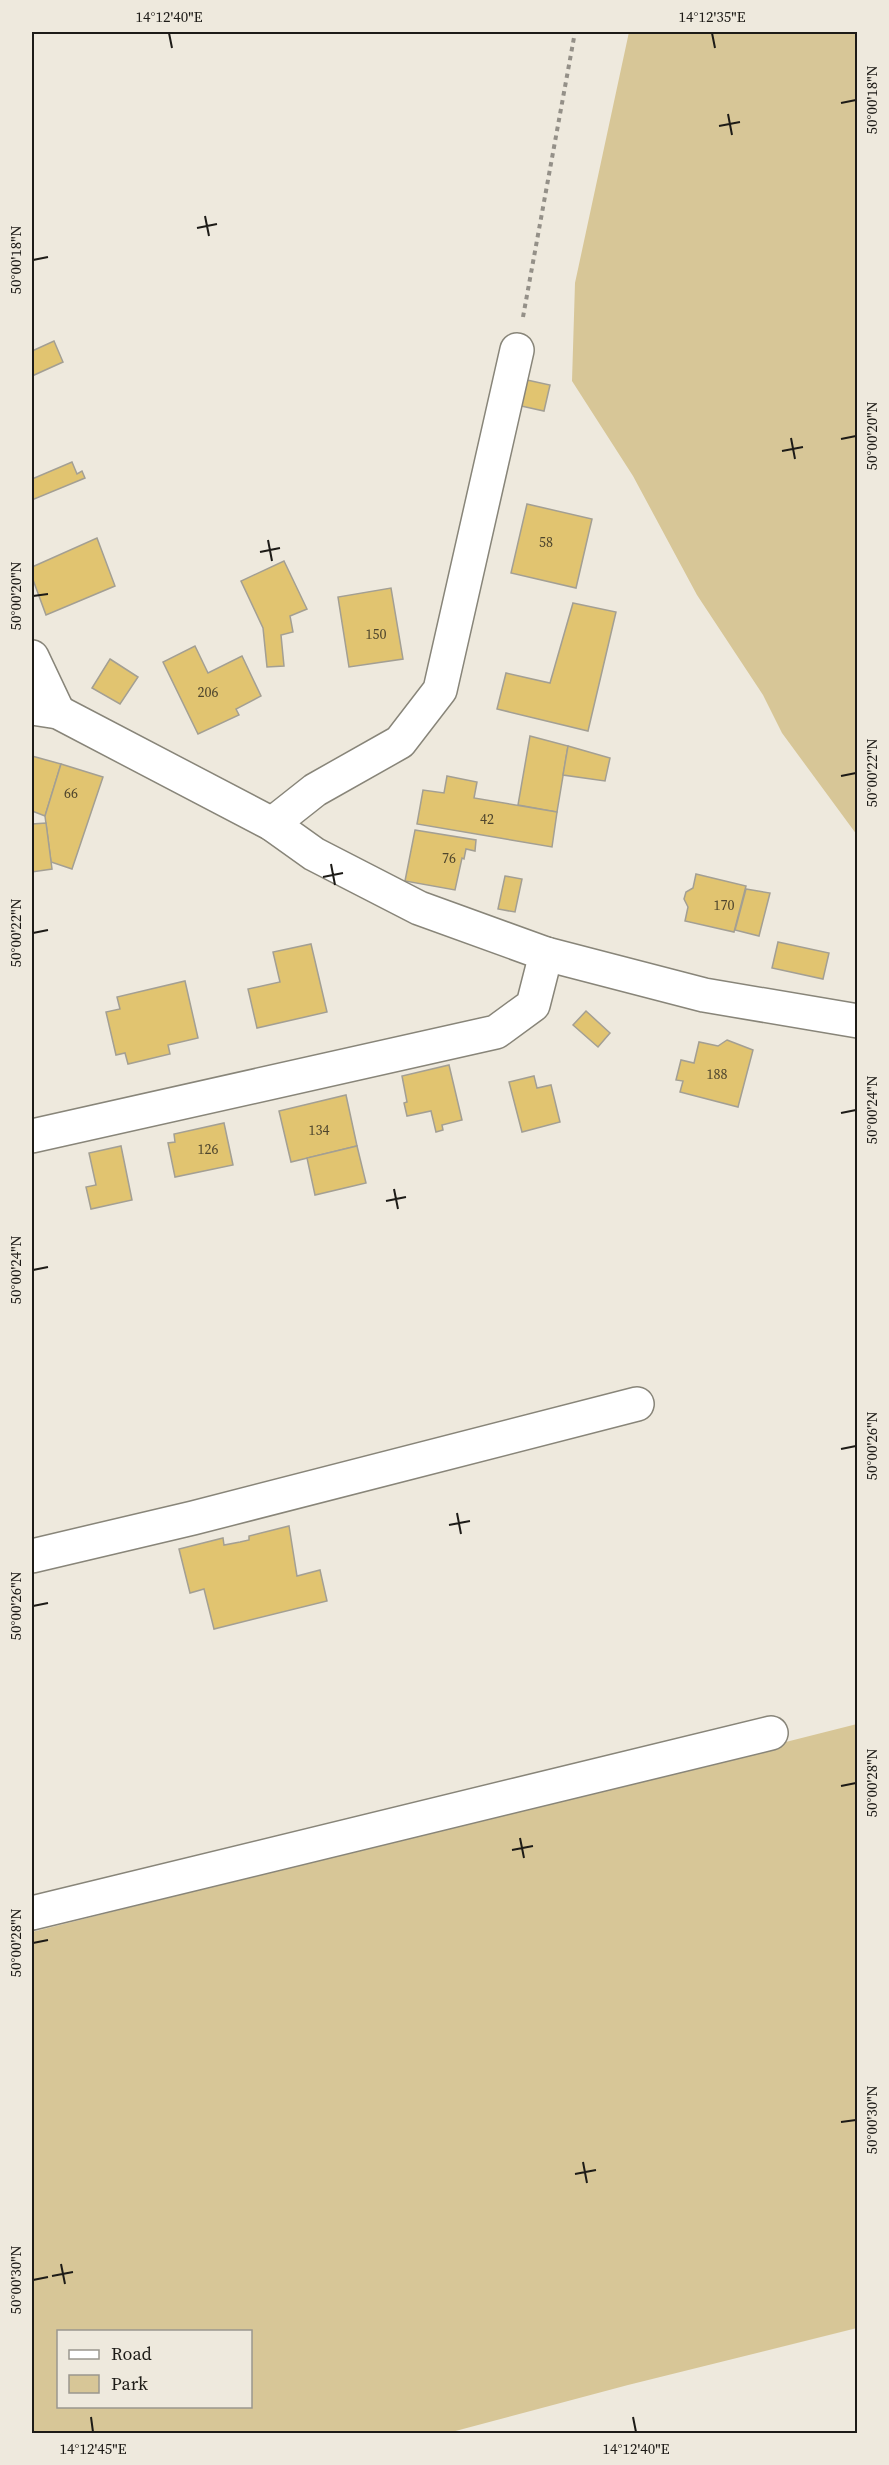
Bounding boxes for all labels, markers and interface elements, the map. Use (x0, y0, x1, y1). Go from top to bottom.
text: 14°12'40"E (135, 6, 203, 27)
text: 14°12'35"E (678, 6, 746, 27)
text: 50°00'18"N (861, 65, 882, 135)
text: 50°00'18"N (5, 225, 26, 295)
text: 50°00'20"N (861, 401, 882, 471)
house number: 58 (539, 532, 553, 552)
text: 50°00'20"N (5, 561, 26, 631)
house number: 150 (366, 624, 387, 644)
house number: 206 (198, 682, 219, 702)
text: 50°00'22"N (861, 738, 882, 808)
house number: 66 (64, 783, 78, 803)
house number: 42 (480, 809, 494, 829)
house number: 76 (442, 848, 456, 868)
house number: 170 (714, 895, 735, 915)
text: 50°00'22"N (5, 898, 26, 968)
house number: 188 (707, 1064, 728, 1084)
text: 50°00'24"N (861, 1075, 882, 1145)
house number: 134 (309, 1120, 330, 1140)
house number: 126 (198, 1139, 219, 1159)
text: 50°00'24"N (5, 1235, 26, 1305)
text: 50°00'26"N (861, 1411, 882, 1481)
text: 50°00'26"N (5, 1571, 26, 1641)
text: 50°00'28"N (861, 1748, 882, 1818)
text: 50°00'28"N (5, 1908, 26, 1978)
text: 50°00'30"N (861, 2085, 882, 2155)
text: 50°00'30"N (5, 2245, 26, 2315)
legend (57, 2330, 252, 2408)
text: Road (111, 2341, 152, 2366)
text: Park (111, 2371, 148, 2396)
text: 14°12'45"E (59, 2438, 127, 2459)
text: 14°12'40"E (602, 2438, 670, 2459)

